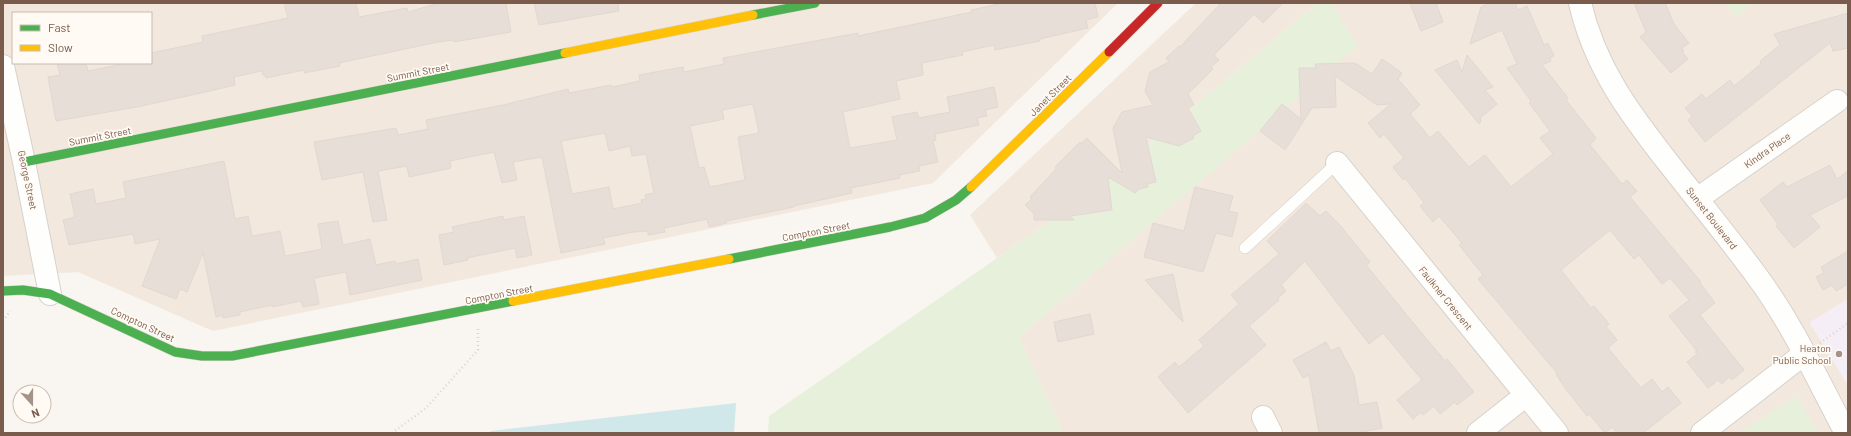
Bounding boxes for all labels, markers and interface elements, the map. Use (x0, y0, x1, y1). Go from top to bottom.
legend (12, 12, 152, 64)
text: Fast (48, 20, 71, 34)
text: Slow (48, 40, 73, 54)
street label: Summit Street (386, 60, 451, 84)
street label: Janet Street (1027, 71, 1074, 118)
street label: Summit Street (68, 124, 133, 148)
street label: Kindra Place (1741, 130, 1793, 170)
street label: George Street (16, 149, 40, 211)
street label: Sunset Boulevard (1684, 184, 1740, 252)
street label: Compton Street (781, 218, 851, 243)
street label: Faulkner Crescent (1417, 264, 1476, 333)
street label: Compton Street (464, 281, 534, 306)
street label: Compton Street (109, 304, 177, 344)
place label: Heaton Public School (1773, 342, 1831, 366)
marker: Heaton Public School (1834, 349, 1844, 359)
north arrow (12, 384, 52, 424)
text: N (30, 406, 42, 421)

